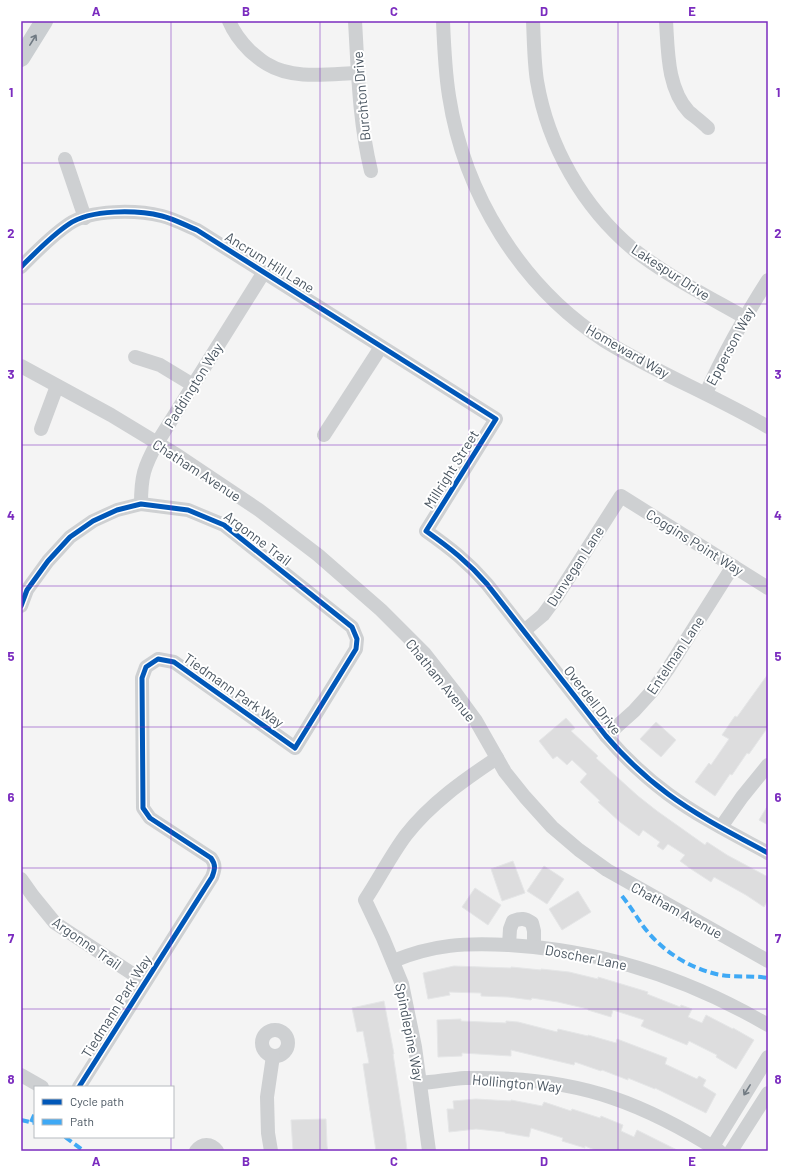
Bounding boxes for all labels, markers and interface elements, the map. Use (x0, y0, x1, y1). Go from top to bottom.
text: A (92, 3, 101, 19)
text: B (242, 3, 250, 19)
text: C (390, 3, 398, 19)
text: D (540, 3, 548, 19)
text: E (688, 3, 696, 19)
one-way arrow (29, 34, 37, 46)
street label: Burchton Drive (349, 50, 373, 142)
text: 1 (9, 84, 13, 100)
text: 1 (776, 84, 780, 100)
text: 2 (7, 225, 15, 241)
text: 2 (774, 225, 782, 241)
street label: Ancrum Hill Lane (222, 228, 318, 296)
street label: Lakespur Drive (629, 240, 713, 304)
street label: Epperson Way (702, 303, 758, 388)
street label: Homeward Way (583, 320, 673, 382)
street label: Paddington Way (160, 339, 226, 431)
text: 3 (7, 366, 15, 382)
text: 3 (774, 366, 782, 382)
street label: Millright Street (420, 426, 482, 512)
street label: Chatham Avenue (150, 435, 244, 505)
street label: Coggins Point Way (643, 505, 747, 579)
text: 4 (7, 507, 15, 523)
street label: Argonne Trail (221, 507, 295, 569)
text: 4 (774, 507, 782, 523)
street label: Dunvegan Lane (543, 523, 607, 609)
street label: Entelman Lane (643, 613, 707, 697)
street label: Chatham Avenue (402, 635, 480, 725)
text: 5 (7, 648, 15, 664)
text: 5 (774, 648, 782, 664)
street label: Tiedmann Park Way (181, 649, 288, 731)
street label: Overdell Drive (561, 662, 625, 738)
text: 6 (8, 789, 15, 805)
text: 6 (775, 789, 782, 805)
street label: Chatham Avenue (628, 878, 726, 942)
street label: Argonne Trail (49, 913, 125, 973)
text: 7 (8, 930, 15, 946)
text: 7 (775, 930, 782, 946)
street label: Doscher Lane (544, 941, 628, 973)
street label: Tiedmann Park Way (77, 951, 155, 1061)
street label: Spindlepine Way (392, 982, 428, 1083)
text: 8 (7, 1071, 15, 1087)
street label: Hollington Way (472, 1071, 563, 1095)
text: 8 (774, 1071, 782, 1087)
one-way arrow (743, 1084, 751, 1096)
legend (34, 1086, 174, 1138)
text: Cycle path (70, 1094, 124, 1108)
text: Path (70, 1114, 94, 1128)
text: A (92, 1153, 101, 1169)
text: B (242, 1153, 250, 1169)
text: C (390, 1153, 398, 1169)
text: D (540, 1153, 548, 1169)
text: E (688, 1153, 696, 1169)

